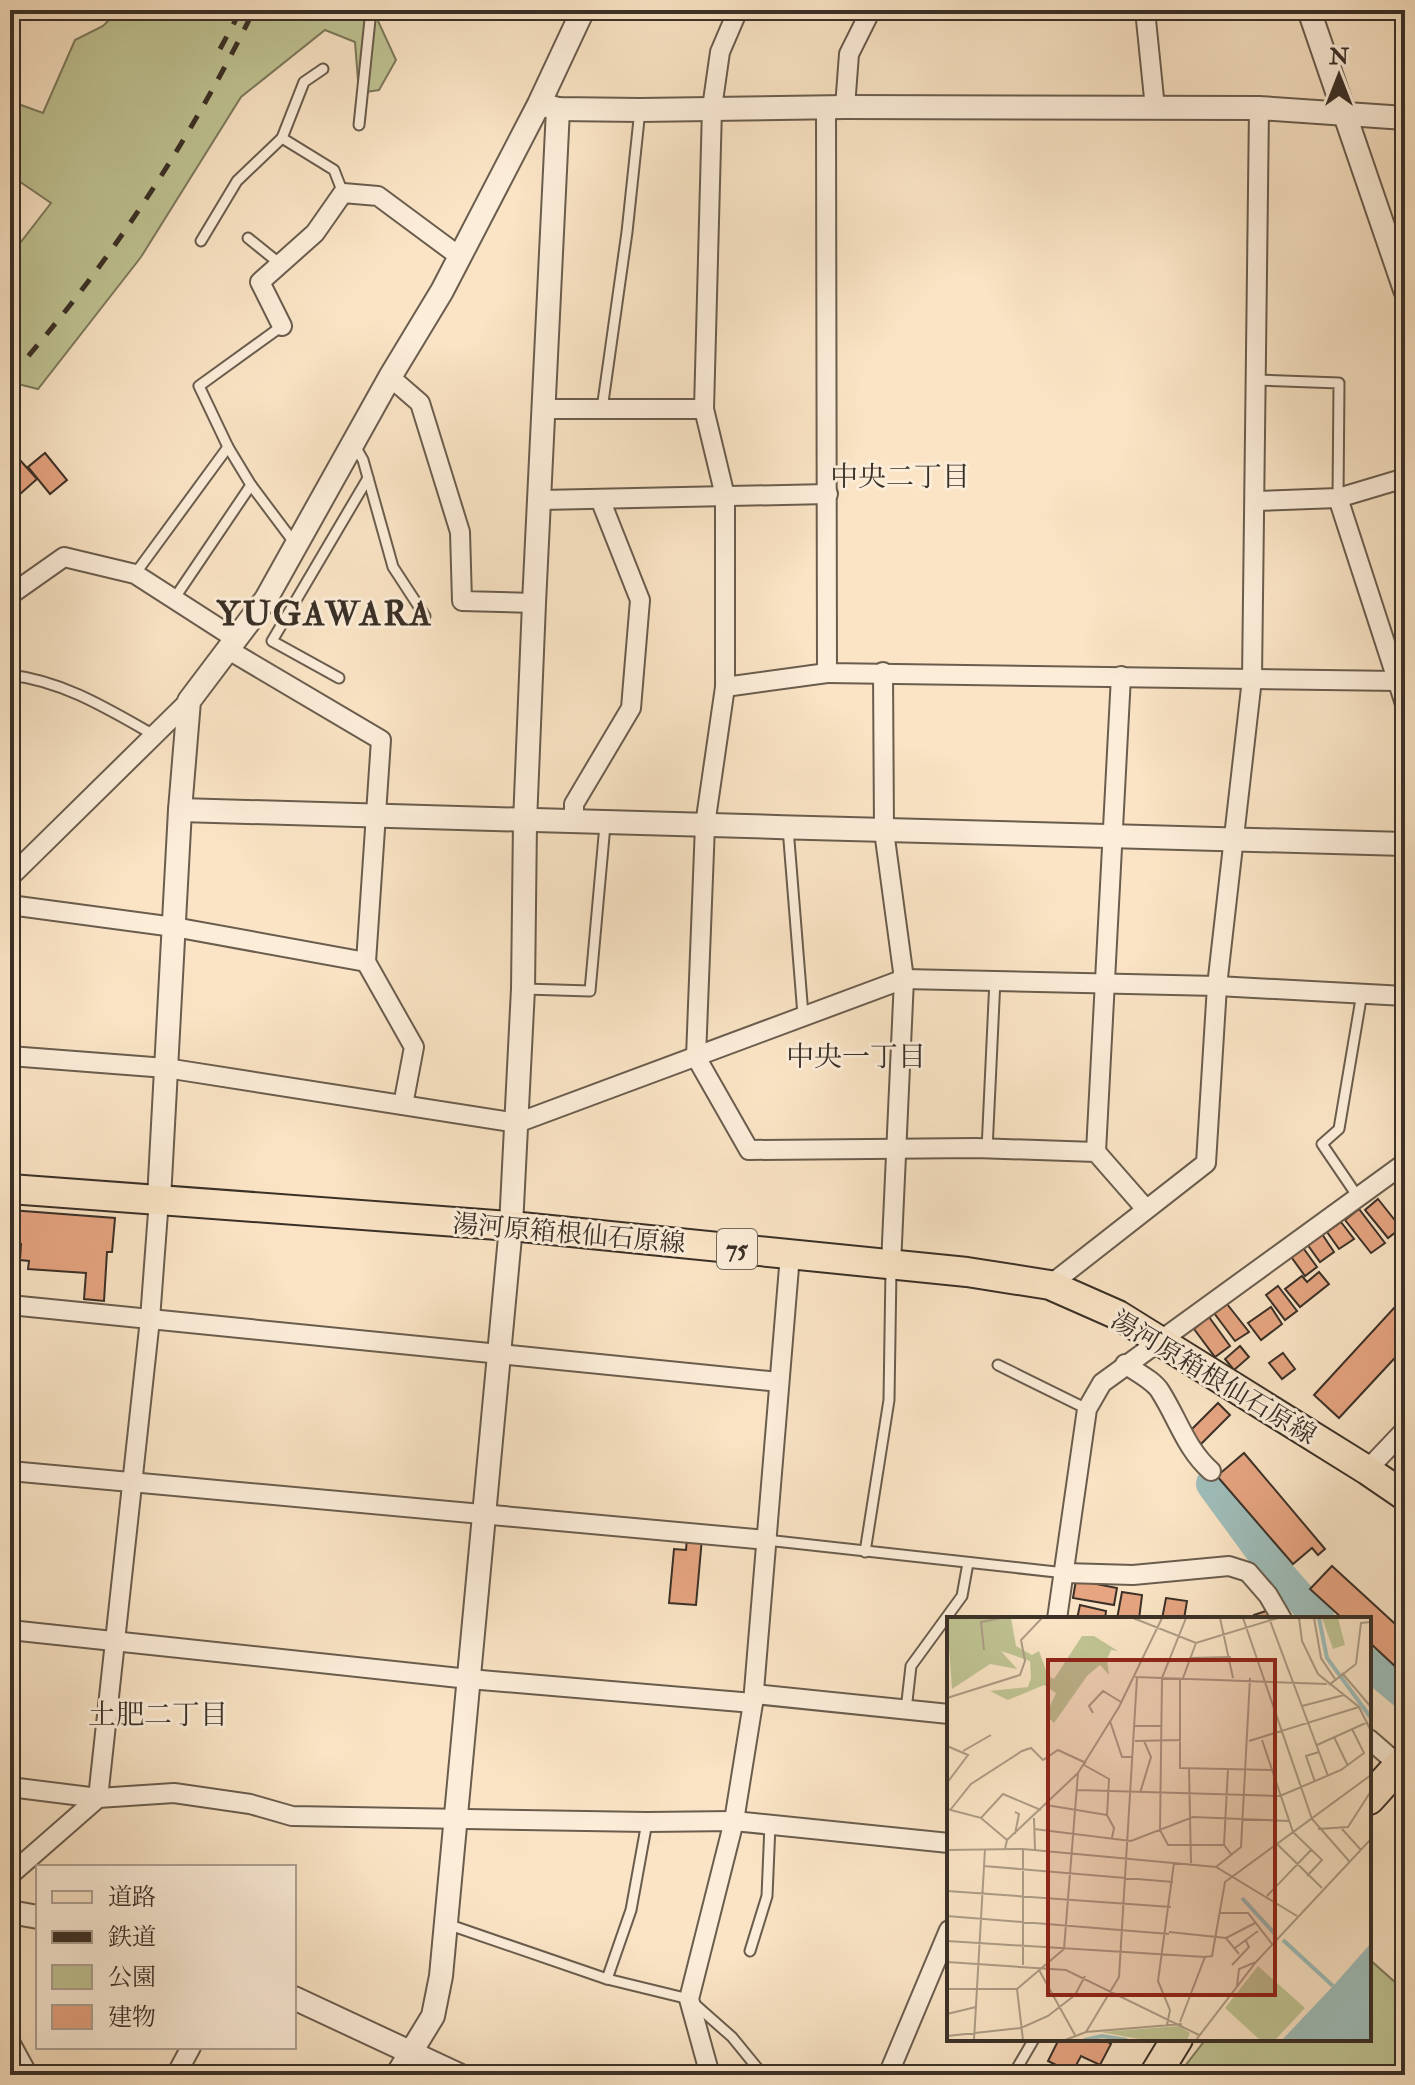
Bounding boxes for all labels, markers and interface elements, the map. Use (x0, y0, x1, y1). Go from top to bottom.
north arrow (1299, 36, 1379, 116)
text: N (1328, 43, 1349, 71)
district label: 中央二丁目 (830, 460, 970, 495)
district label: YUGAWARA (216, 593, 433, 636)
district label: 中央一丁目 (786, 1040, 926, 1075)
street label: 湯河原箱根仙石原線 (451, 1208, 687, 1260)
road number: 75 (717, 1229, 757, 1269)
street label: 湯河原箱根仙石原線 (1105, 1304, 1322, 1452)
inset map (947, 1617, 1371, 2041)
district label: 土肥二丁目 (88, 1698, 228, 1733)
legend (36, 1865, 296, 2049)
text: 道路 (108, 1882, 156, 1913)
text: 鉄道 (108, 1922, 156, 1953)
text: 公園 (108, 1962, 156, 1993)
text: 建物 (108, 2002, 156, 2033)

